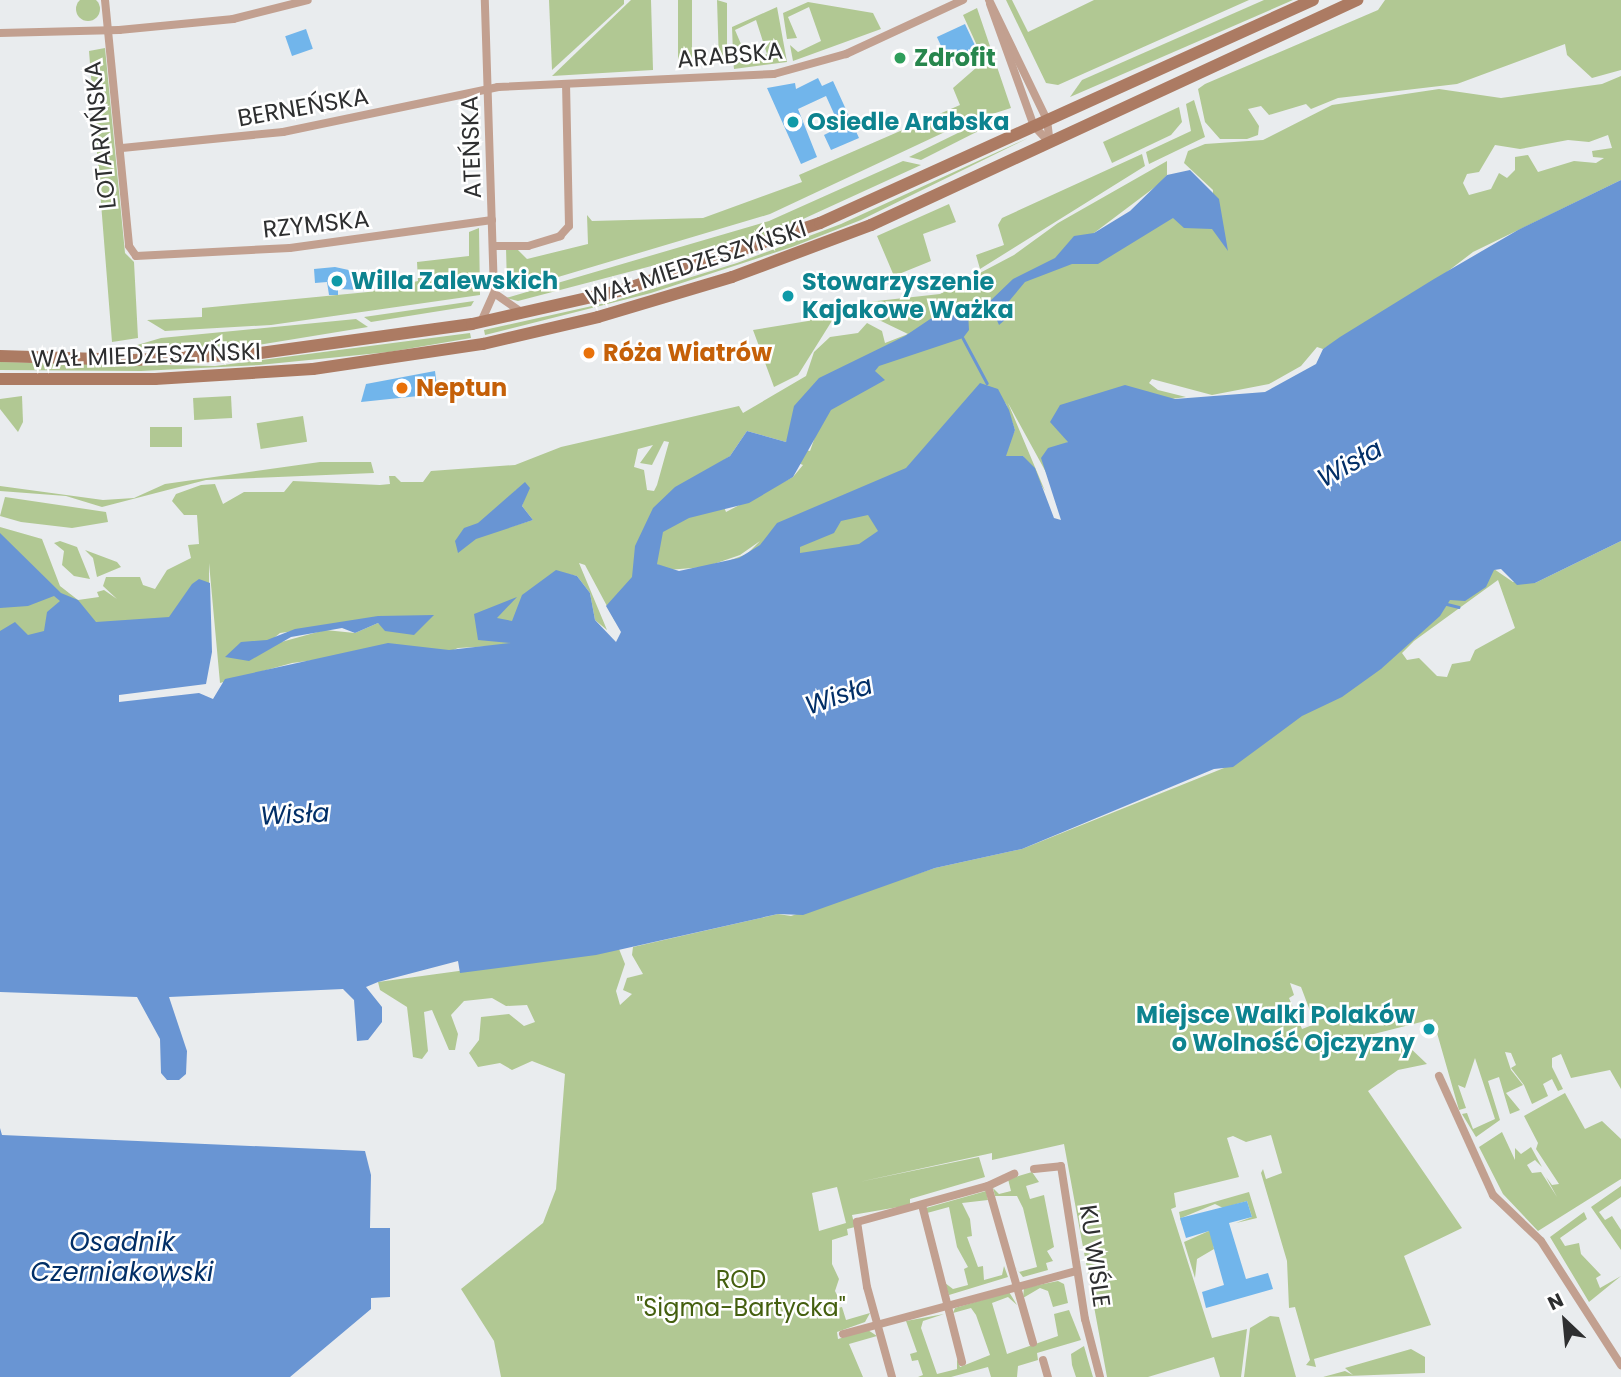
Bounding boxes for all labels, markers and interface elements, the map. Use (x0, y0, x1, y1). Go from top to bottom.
street label: ARABSKA (676, 36, 784, 74)
place label: Zdrofit (914, 44, 996, 72)
marker: Zdrofit (892, 50, 908, 66)
street label: LOTARYŃSKA (78, 60, 122, 210)
street label: BERNEŃSKA (235, 81, 371, 133)
street label: ATEŃSKA (455, 95, 487, 199)
place label: Osiedle Arabska (807, 108, 1009, 136)
marker: Osiedle Arabska (785, 114, 801, 130)
street label: RZYMSKA (261, 204, 371, 244)
street label: WAŁ MIEDZESZYŃSKI (582, 214, 810, 312)
place label: Willa Zalewskich (351, 267, 558, 295)
place label: Stowarzyszenie Kajakowe Ważka (802, 268, 1014, 324)
marker: Willa Zalewskich (329, 273, 345, 289)
marker: Stowarzyszenie Kajakowe Ważka (780, 288, 796, 304)
street label: WAŁ MIEDZESZYŃSKI (31, 337, 261, 373)
place label: Róża Wiatrów (603, 339, 772, 367)
marker: Róża Wiatrów (581, 345, 597, 361)
place label: Neptun (416, 374, 507, 402)
marker: Neptun (394, 380, 410, 396)
water label: Wisła (1312, 434, 1388, 494)
water label: Wisła (801, 670, 877, 722)
water label: Wisła (260, 798, 330, 832)
place label: Miejsce Walki Polaków o Wolność Ojczyzny (1136, 1001, 1415, 1057)
marker: Miejsce Walki Polaków o Wolność Ojczyzny (1421, 1021, 1437, 1037)
street label: KU WIŚLE (1074, 1203, 1116, 1309)
water label: Osadnik Czerniakowski (30, 1227, 214, 1288)
park label: ROD "Sigma-Bartycka" (636, 1266, 846, 1322)
north arrow (1530, 1286, 1600, 1356)
text: N (1543, 1286, 1568, 1317)

